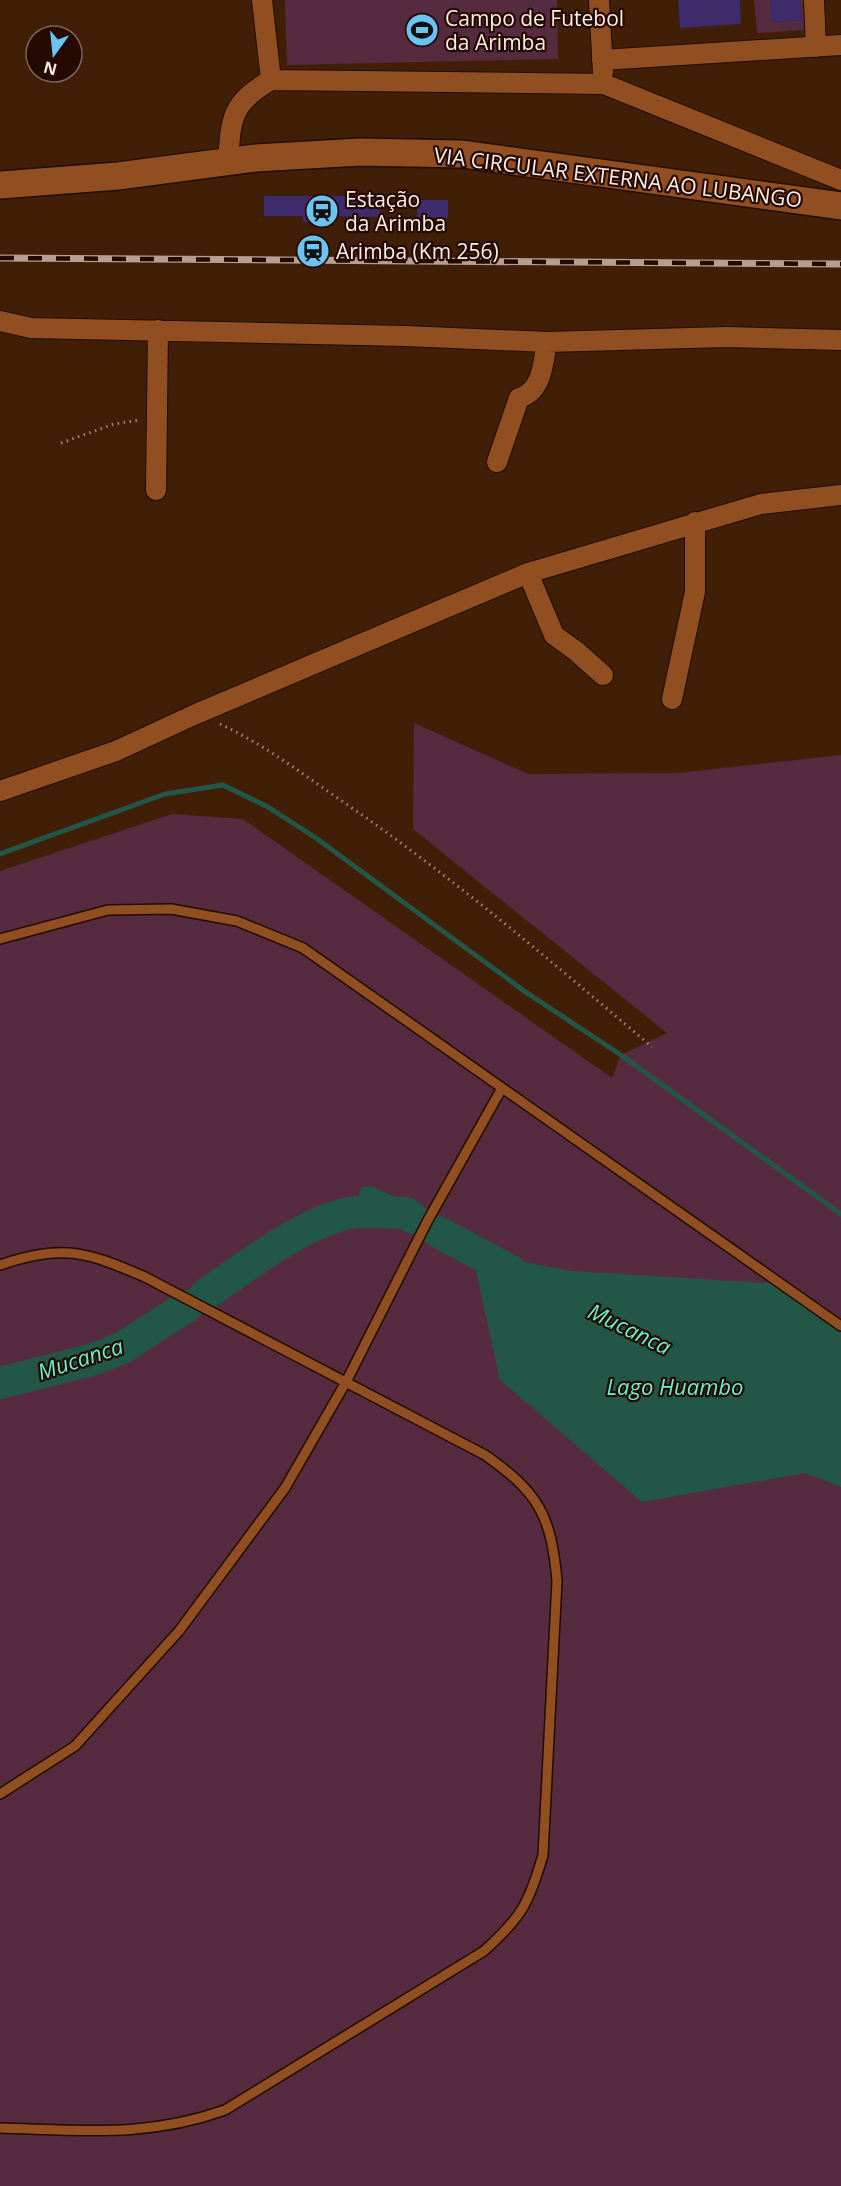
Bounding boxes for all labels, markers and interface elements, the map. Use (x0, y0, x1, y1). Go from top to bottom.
place label: Campo de Futebol da Arimba (445, 4, 624, 56)
sports icon: Campo de Futebol da Arimba (404, 12, 440, 48)
north arrow (24, 24, 84, 84)
text: N (41, 56, 59, 81)
street label: VIA CIRCULAR EXTERNA AO LUBANGO (432, 141, 804, 213)
place label: Estação da Arimba (345, 185, 446, 237)
station icon: Estação da Arimba (304, 193, 340, 229)
station icon: Arimba (Km 256) (295, 233, 331, 269)
place label: Arimba (Km 256) (336, 237, 499, 265)
water label: Mucanca (584, 1295, 676, 1361)
water label: Mucanca (33, 1330, 127, 1386)
water label: Lago Huambo (607, 1371, 743, 1401)

